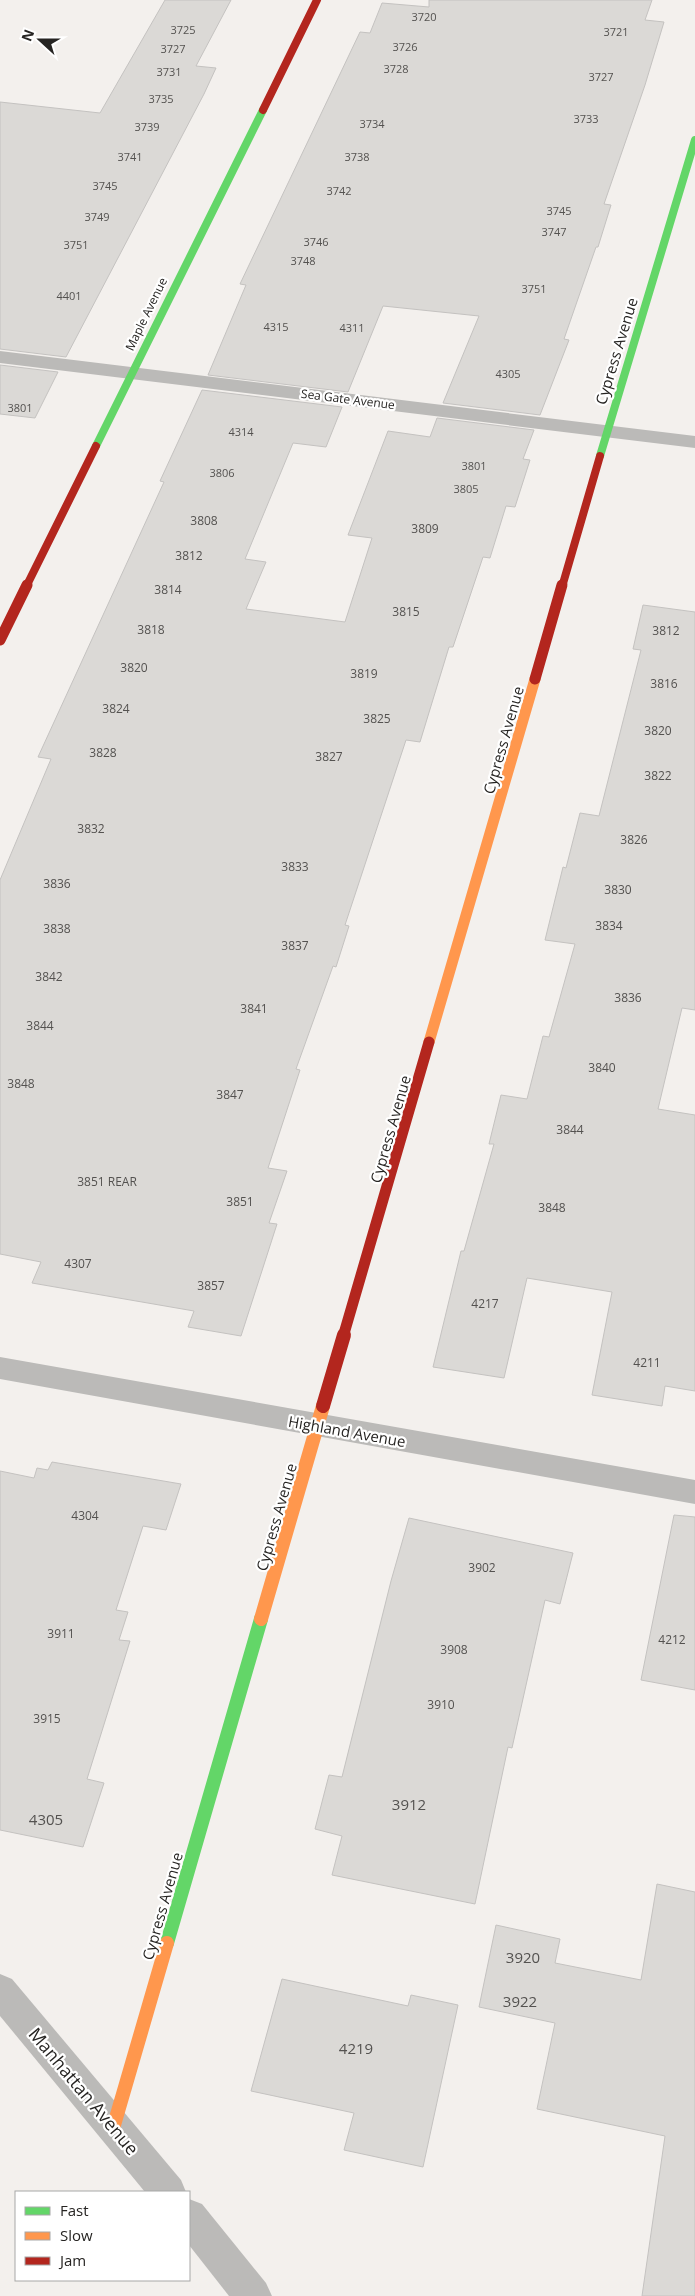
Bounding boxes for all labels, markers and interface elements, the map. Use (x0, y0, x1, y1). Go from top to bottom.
house number: 3720 (411, 9, 437, 24)
north arrow (15, 15, 65, 65)
house number: 3725 (170, 22, 196, 37)
house number: 3721 (603, 24, 629, 39)
text: N (16, 26, 38, 44)
house number: 3726 (392, 39, 418, 54)
house number: 3727 (160, 41, 186, 56)
house number: 3728 (383, 61, 409, 76)
house number: 3731 (156, 64, 182, 79)
house number: 3727 (588, 69, 614, 84)
house number: 3735 (148, 91, 174, 106)
house number: 3733 (573, 111, 599, 126)
house number: 3734 (359, 116, 385, 131)
house number: 3739 (134, 119, 160, 134)
house number: 3741 (117, 149, 143, 164)
house number: 3738 (344, 149, 370, 164)
house number: 3745 (92, 178, 118, 193)
house number: 3742 (326, 183, 352, 198)
house number: 3745 (546, 203, 572, 218)
house number: 3749 (84, 209, 110, 224)
house number: 3747 (541, 224, 567, 239)
house number: 3746 (303, 234, 329, 249)
house number: 3751 (63, 237, 89, 252)
house number: 3748 (290, 253, 316, 268)
street label: Maple Avenue (121, 274, 171, 353)
house number: 3751 (521, 281, 547, 296)
house number: 4401 (56, 288, 82, 303)
street label: Cypress Avenue (590, 295, 642, 407)
house number: 4315 (263, 319, 289, 334)
house number: 4311 (339, 320, 365, 335)
house number: 4305 (495, 366, 521, 381)
street label: Sea Gate Avenue (300, 385, 396, 413)
house number: 3801 (7, 400, 33, 415)
house number: 4314 (228, 424, 254, 439)
house number: 3801 (461, 458, 487, 473)
house number: 3806 (209, 465, 235, 480)
house number: 3805 (453, 481, 479, 496)
house number: 3808 (190, 512, 218, 529)
house number: 3809 (411, 520, 439, 537)
house number: 3812 (175, 547, 203, 564)
house number: 3814 (154, 581, 182, 598)
house number: 3815 (392, 603, 420, 620)
house number: 3818 (137, 621, 165, 638)
house number: 3812 (652, 622, 680, 639)
house number: 3820 (120, 659, 148, 676)
house number: 3819 (350, 665, 378, 682)
house number: 3816 (650, 675, 678, 692)
street label: Cypress Avenue (478, 684, 528, 796)
house number: 3824 (102, 700, 130, 717)
house number: 3825 (363, 710, 391, 727)
house number: 3820 (644, 722, 672, 739)
house number: 3828 (89, 744, 117, 761)
house number: 3827 (315, 748, 343, 765)
house number: 3822 (644, 767, 672, 784)
house number: 3832 (77, 820, 105, 837)
house number: 3826 (620, 831, 648, 848)
house number: 3833 (281, 858, 309, 875)
house number: 3836 (43, 875, 71, 892)
house number: 3830 (604, 881, 632, 898)
house number: 3834 (595, 917, 623, 934)
house number: 3838 (43, 920, 71, 937)
house number: 3837 (281, 937, 309, 954)
house number: 3842 (35, 968, 63, 985)
house number: 3836 (614, 989, 642, 1006)
house number: 3841 (240, 1000, 268, 1017)
house number: 3844 (26, 1017, 54, 1034)
house number: 3840 (588, 1059, 616, 1076)
street label: Cypress Avenue (365, 1073, 415, 1185)
house number: 3848 (7, 1075, 35, 1092)
house number: 3847 (216, 1086, 244, 1103)
house number: 3844 (556, 1121, 584, 1138)
house number: 3851 REAR (77, 1173, 137, 1190)
house number: 3851 (226, 1193, 254, 1210)
house number: 3848 (538, 1199, 566, 1216)
house number: 4307 (64, 1255, 92, 1272)
house number: 3857 (197, 1277, 225, 1294)
house number: 4217 (471, 1295, 499, 1312)
house number: 4211 (633, 1354, 661, 1371)
street label: Highland Avenue (287, 1411, 407, 1451)
street label: Cypress Avenue (251, 1461, 301, 1573)
house number: 4304 (71, 1507, 99, 1524)
house number: 3902 (468, 1559, 496, 1576)
house number: 3911 (47, 1625, 75, 1642)
house number: 4212 (658, 1631, 686, 1648)
house number: 3908 (440, 1641, 468, 1658)
house number: 3910 (427, 1696, 455, 1713)
house number: 3915 (33, 1710, 61, 1727)
house number: 3912 (392, 1794, 426, 1814)
house number: 4305 (29, 1809, 63, 1829)
street label: Cypress Avenue (137, 1850, 187, 1962)
house number: 3920 (506, 1947, 540, 1967)
house number: 3922 (503, 1991, 537, 2011)
street label: Manhattan Avenue (24, 2022, 144, 2160)
house number: 4219 (339, 2038, 373, 2058)
legend (15, 2191, 190, 2281)
text: Fast (60, 2200, 89, 2220)
text: Slow (60, 2225, 93, 2245)
text: Jam (58, 2250, 86, 2270)

